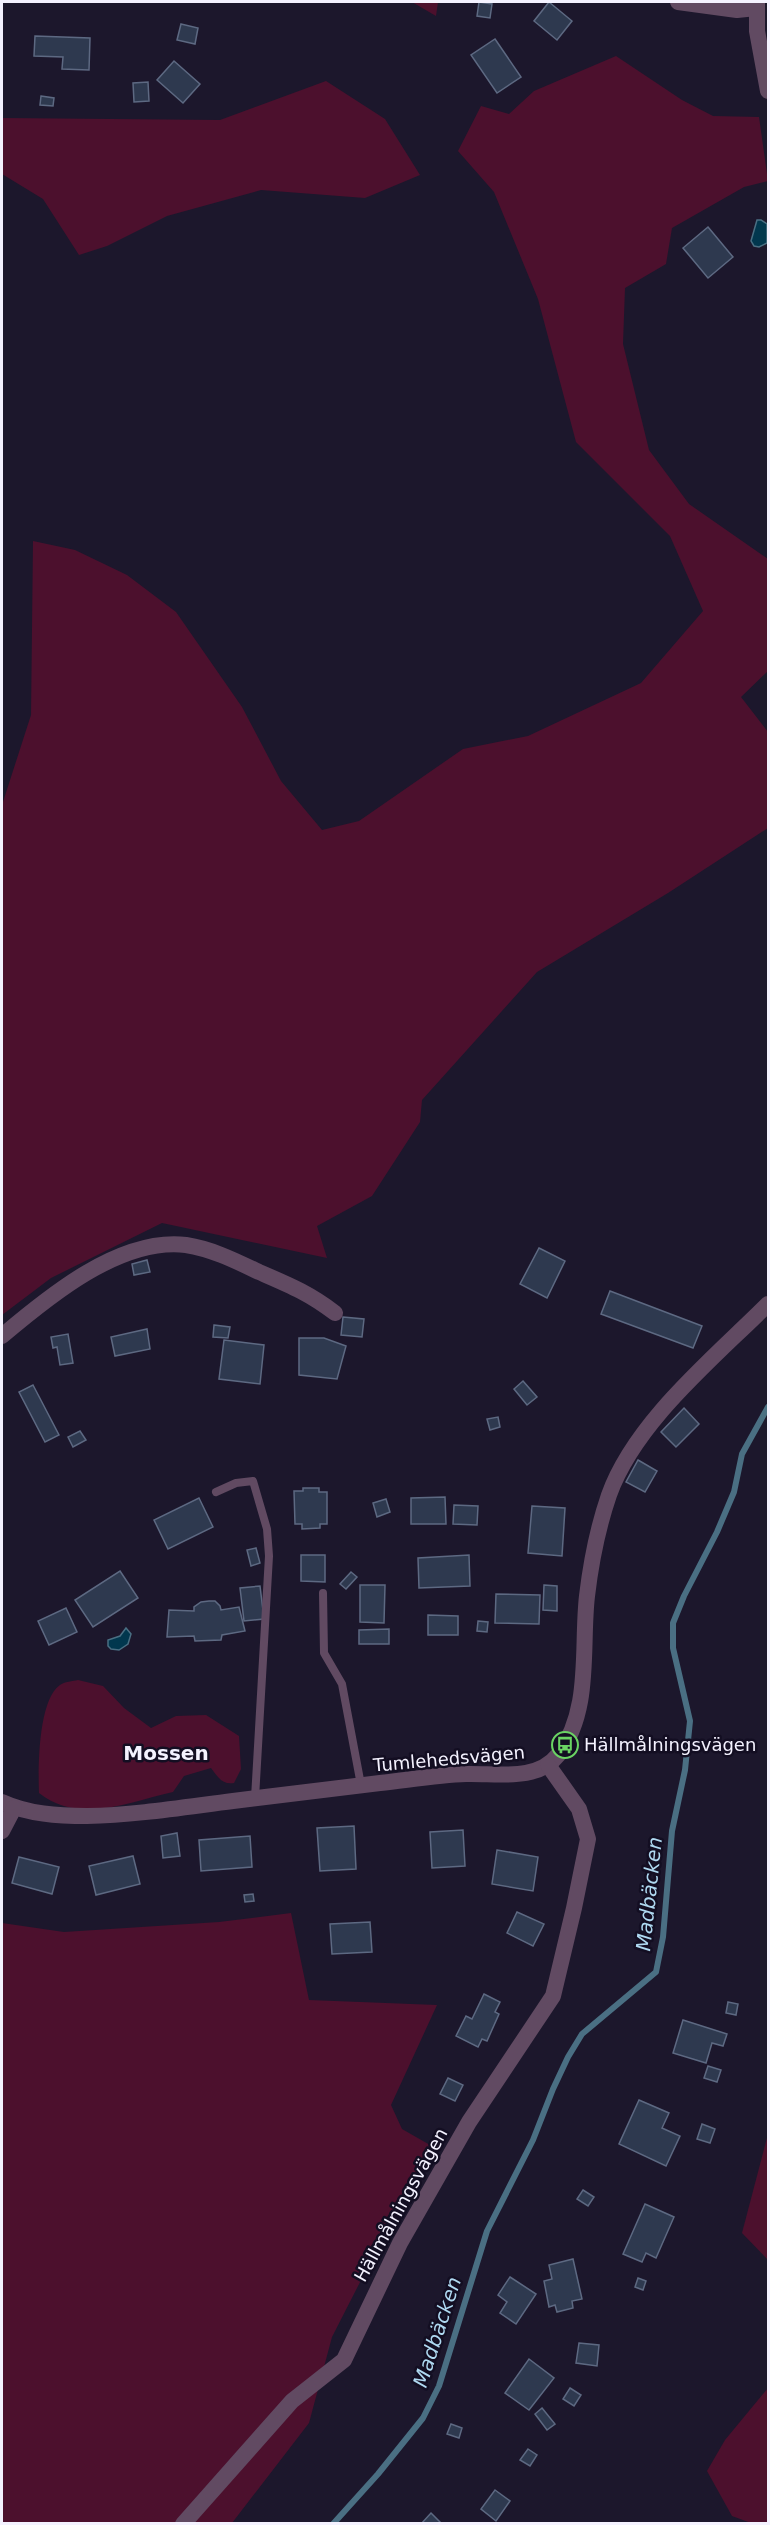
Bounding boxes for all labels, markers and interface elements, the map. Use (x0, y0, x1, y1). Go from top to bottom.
bus stop icon: Hällmålningsvägen (550, 1730, 580, 1760)
place label: Hällmålningsvägen (584, 1734, 756, 1755)
district label: Mossen (123, 1741, 209, 1765)
street label: Tumlehedsvägen (371, 1741, 526, 1776)
water label: Madbäcken (631, 1836, 667, 1952)
street label: Hällmålningsvägen (350, 2124, 452, 2285)
water label: Madbäcken (408, 2274, 466, 2390)

